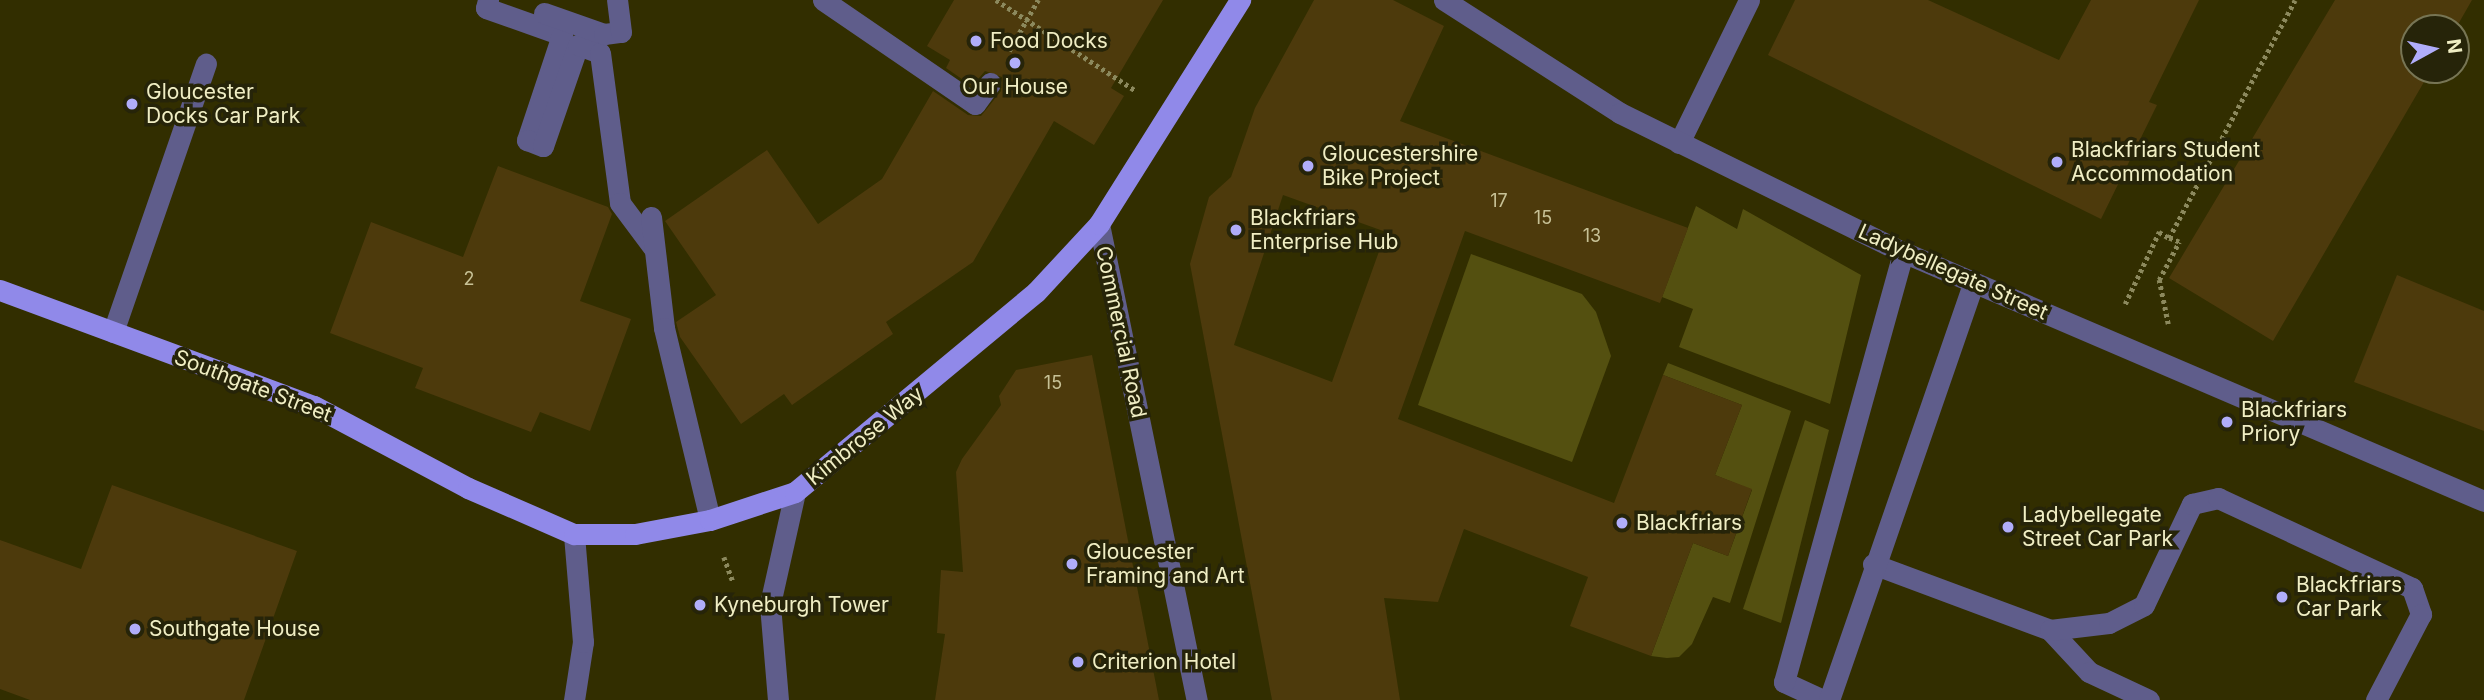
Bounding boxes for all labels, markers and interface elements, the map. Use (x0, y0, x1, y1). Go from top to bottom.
north arrow (2400, 14, 2470, 84)
place label: Food Docks (990, 28, 1108, 54)
marker: Food Docks (968, 33, 984, 49)
text: N (2442, 38, 2467, 55)
marker: Our House (1007, 55, 1023, 71)
place label: Our House (962, 74, 1068, 100)
place label: Gloucester Docks Car Park (146, 79, 300, 129)
marker: Gloucester Docks Car Park (124, 96, 140, 112)
place label: Blackfriars Student Accommodation (2071, 137, 2260, 187)
place label: Gloucestershire Bike Project (1322, 141, 1478, 191)
marker: Blackfriars Student Accommodation (2049, 154, 2065, 170)
marker: Gloucestershire Bike Project (1300, 158, 1316, 174)
house number: 17 (1490, 190, 1508, 212)
place label: Blackfriars Enterprise Hub (1250, 205, 1398, 255)
house number: 15 (1534, 207, 1552, 229)
street label: Ladybellegate Street (1854, 219, 2052, 325)
marker: Blackfriars Enterprise Hub (1228, 222, 1244, 238)
house number: 13 (1583, 225, 1601, 247)
street label: Commercial Road (1090, 244, 1152, 420)
house number: 2 (464, 268, 474, 290)
street label: Southgate Street (171, 344, 335, 428)
house number: 15 (1044, 372, 1062, 394)
street label: Kimbrose Way (801, 381, 929, 491)
place label: Blackfriars Priory (2241, 397, 2347, 447)
marker: Blackfriars Priory (2219, 414, 2235, 430)
place label: Ladybellegate Street Car Park (2022, 502, 2173, 552)
place label: Blackfriars (1636, 510, 1742, 536)
marker: Blackfriars (1614, 515, 1630, 531)
marker: Ladybellegate Street Car Park (2000, 519, 2016, 535)
place label: Gloucester Framing and Art (1086, 539, 1245, 589)
marker: Gloucester Framing and Art (1064, 556, 1080, 572)
place label: Blackfriars Car Park (2296, 572, 2402, 622)
marker: Blackfriars Car Park (2274, 589, 2290, 605)
place label: Kyneburgh Tower (714, 592, 889, 618)
marker: Kyneburgh Tower (692, 597, 708, 613)
place label: Southgate House (149, 616, 320, 642)
marker: Southgate House (127, 621, 143, 637)
place label: Criterion Hotel (1092, 649, 1236, 675)
marker: Criterion Hotel (1070, 654, 1086, 670)

